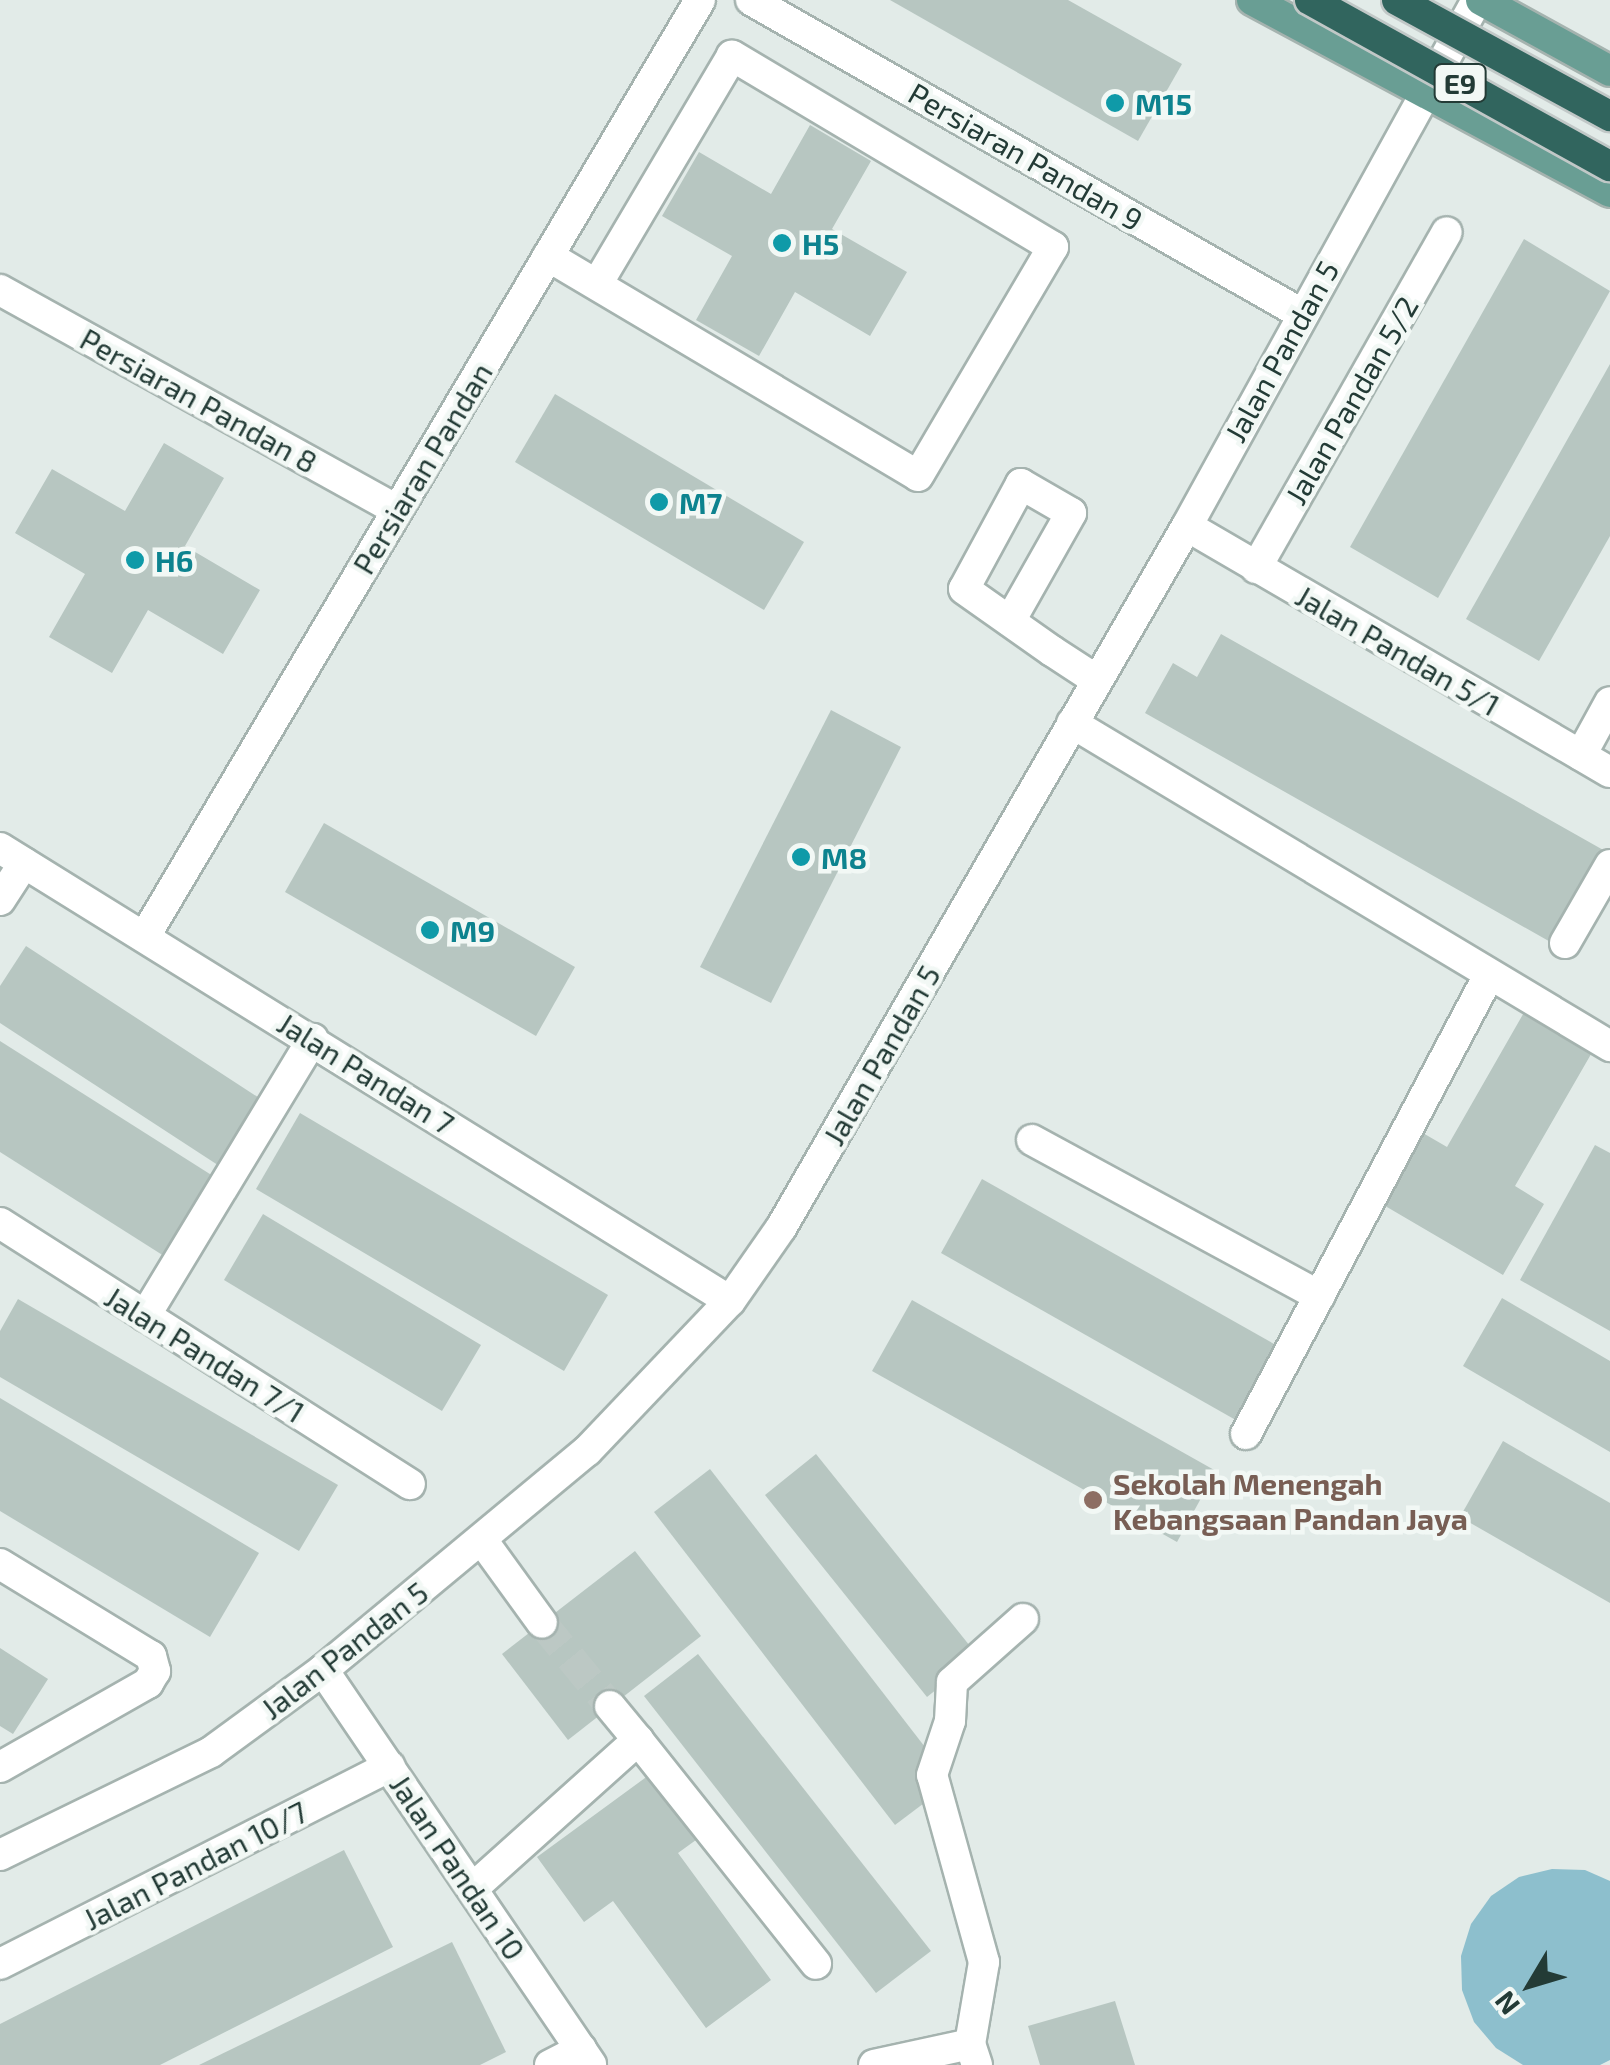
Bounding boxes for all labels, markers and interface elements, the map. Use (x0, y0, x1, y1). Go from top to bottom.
road number: E9 (1432, 60, 1488, 106)
street label: Persiaran Pandan 9 (903, 74, 1149, 238)
place label: M15 (1135, 85, 1192, 121)
marker: M15 (1104, 92, 1126, 114)
place label: H5 (802, 225, 839, 261)
marker: H5 (771, 232, 793, 254)
street label: Jalan Pandan 5 (1216, 254, 1346, 448)
street label: Jalan Pandan 5/2 (1277, 290, 1425, 510)
street label: Persiaran Pandan 8 (74, 320, 324, 480)
street label: Persiaran Pandan (345, 356, 499, 580)
place label: M7 (679, 484, 722, 520)
marker: M7 (648, 491, 670, 513)
place label: H6 (155, 542, 193, 578)
marker: H6 (124, 549, 146, 571)
street label: Jalan Pandan 5/1 (1290, 577, 1506, 723)
place label: M8 (821, 839, 867, 875)
marker: M8 (790, 846, 812, 868)
place label: M9 (450, 912, 495, 948)
marker: M9 (419, 919, 441, 941)
street label: Jalan Pandan 5 (815, 959, 947, 1151)
street label: Jalan Pandan 7 (271, 1005, 461, 1141)
street label: Jalan Pandan 7/1 (99, 1278, 311, 1430)
place label: Sekolah Menengah Kebangsaan Pandan Jaya (1113, 1465, 1468, 1536)
marker: Sekolah Menengah Kebangsaan Pandan Jaya (1082, 1489, 1104, 1511)
street label: Jalan Pandan 5 (254, 1574, 434, 1726)
street label: Jalan Pandan 10 (383, 1768, 533, 1966)
street label: Jalan Pandan 10/7 (77, 1793, 313, 1937)
north arrow (1480, 1935, 1580, 2035)
text: N (1487, 1985, 1526, 2022)

